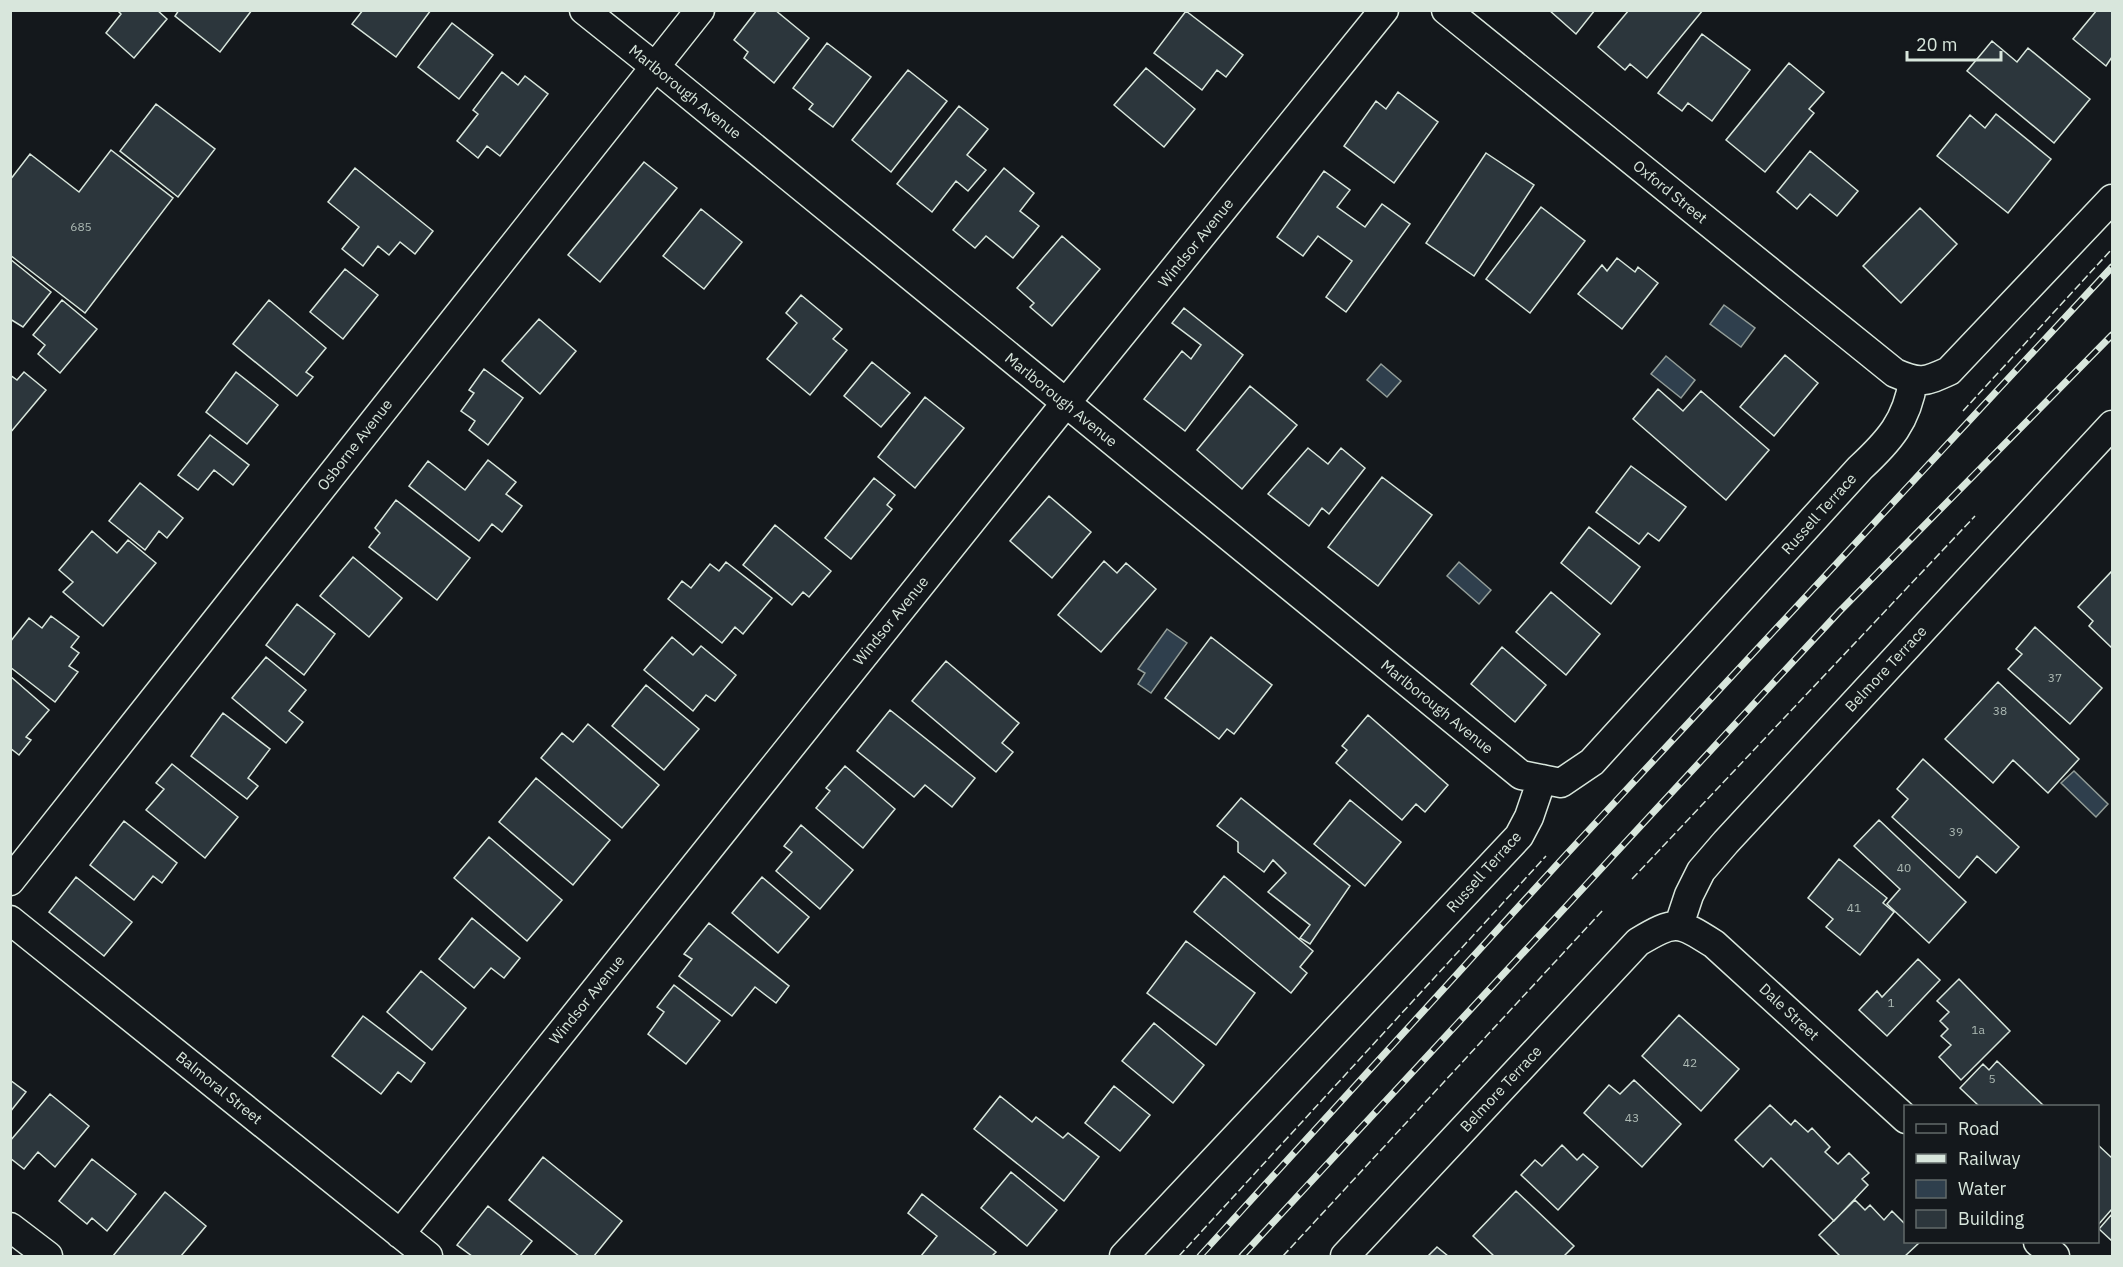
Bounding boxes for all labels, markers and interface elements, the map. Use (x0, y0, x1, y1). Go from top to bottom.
scale bar (1907, 24, 2002, 62)
text: 20 m (1916, 33, 1958, 56)
street label: Marlborough Avenue (625, 40, 745, 143)
street label: Oxford Street (1629, 156, 1711, 227)
street label: Windsor Avenue (1154, 194, 1237, 291)
house number: 685 (70, 219, 92, 234)
street label: Marlborough Avenue (1001, 348, 1121, 451)
street label: Osborne Avenue (313, 395, 396, 494)
street label: Russell Terrace (1777, 469, 1860, 558)
street label: Windsor Avenue (849, 572, 932, 669)
street label: Belmore Terrace (1841, 621, 1931, 716)
street label: Marlborough Avenue (1377, 655, 1497, 758)
house number: 37 (2048, 670, 2062, 685)
house number: 38 (1993, 703, 2007, 718)
house number: 39 (1949, 824, 1963, 839)
street label: Russell Terrace (1442, 827, 1525, 916)
house number: 40 (1897, 860, 1911, 875)
house number: 41 (1847, 900, 1861, 915)
street label: Windsor Avenue (545, 951, 628, 1048)
street label: Dale Street (1755, 979, 1823, 1044)
house number: 1 (1887, 995, 1895, 1010)
house number: 1a (1971, 1022, 1985, 1037)
street label: Belmore Terrace (1456, 1041, 1546, 1136)
street label: Balmoral Street (172, 1047, 266, 1128)
house number: 42 (1683, 1055, 1697, 1070)
house number: 5 (1988, 1071, 1996, 1086)
legend (1904, 1105, 2099, 1243)
house number: 43 (1625, 1110, 1639, 1125)
text: Road (1958, 1117, 1999, 1140)
text: Railway (1958, 1147, 2020, 1170)
text: Water (1958, 1177, 2007, 1200)
text: Building (1958, 1207, 2025, 1230)

